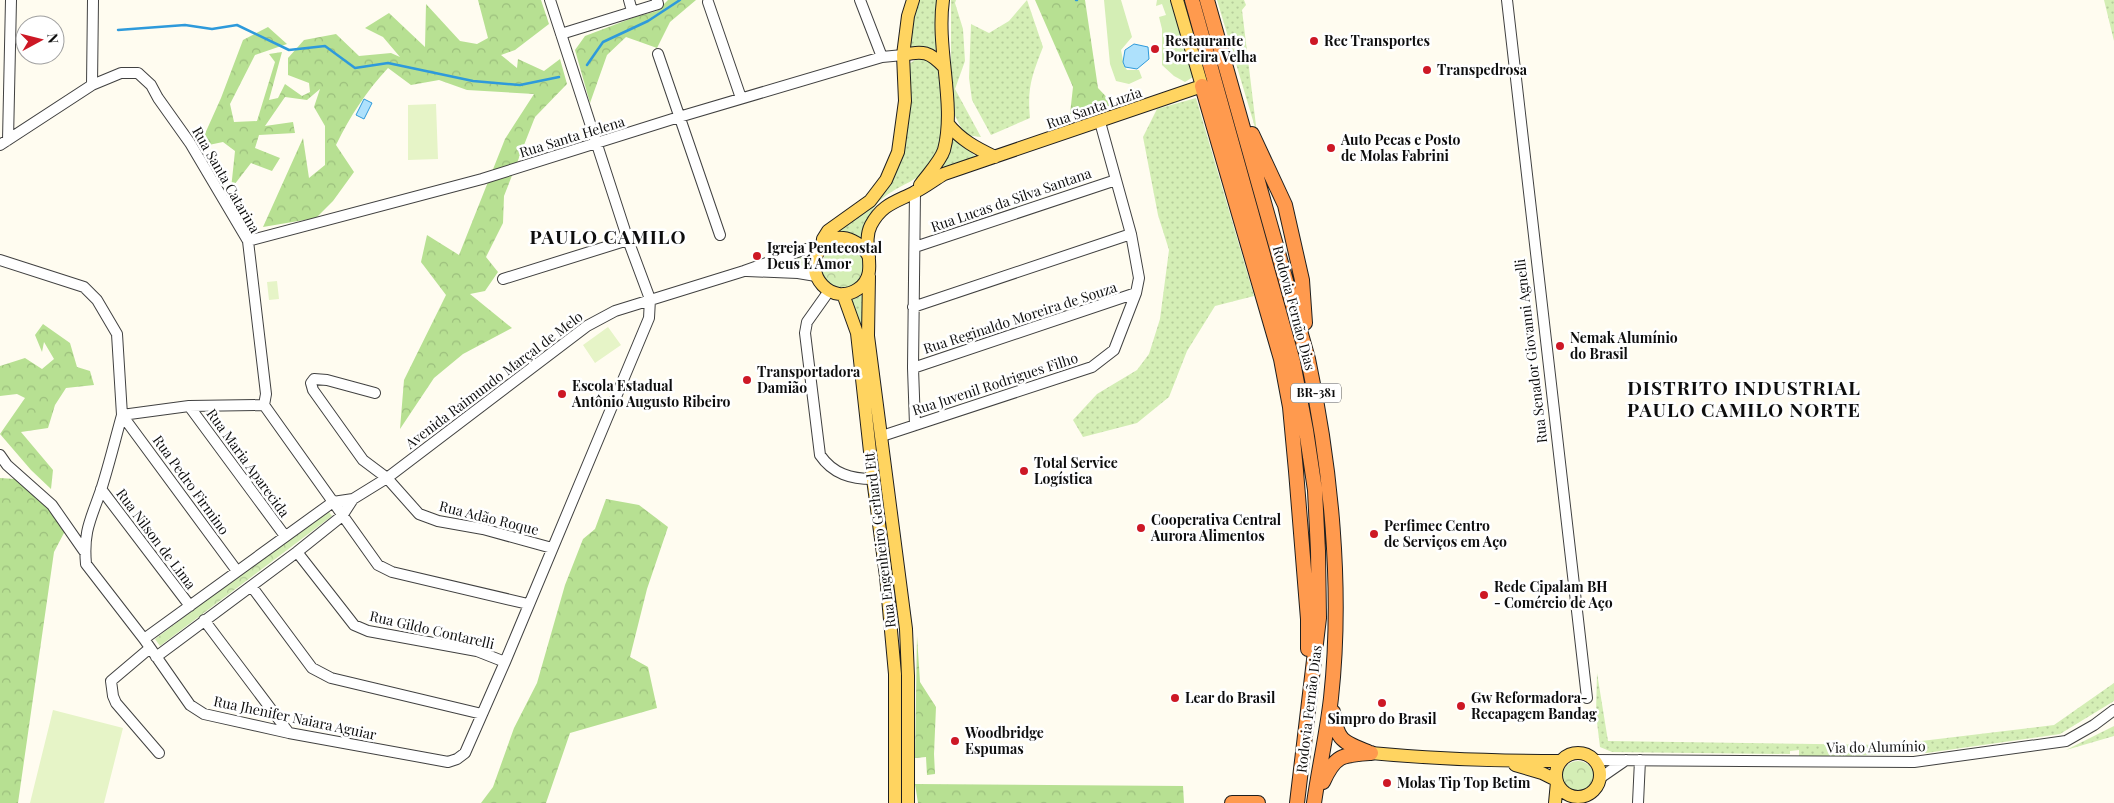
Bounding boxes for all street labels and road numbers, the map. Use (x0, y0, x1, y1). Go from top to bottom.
street label: Rua Santa Luzia (1044, 82, 1144, 133)
street label: Rua Santa Helena (517, 111, 627, 162)
street label: Rua Santa Catarina (188, 123, 265, 236)
street label: Rua Lucas da Silva Santana (928, 163, 1094, 236)
street label: Rodovia Fernão Dias (1269, 243, 1320, 372)
street label: Rua Senador Giovanni Agnelli (1510, 258, 1551, 444)
street label: Rua Reginaldo Moreira de Souza (921, 277, 1119, 358)
street label: Avenida Raimundo Marçal de Melo (400, 306, 587, 453)
street label: Rua Juvenil Rodrigues Filho (910, 348, 1080, 419)
road number: BR-381 (1291, 383, 1341, 402)
street label: Rua Maria Aparecida (203, 405, 294, 521)
street label: Rua Pedro Firmino (149, 431, 234, 539)
street label: Rua Engenheiro Gerhard Ett (859, 450, 900, 629)
street label: Rua Nilson de Lima (112, 484, 201, 593)
street label: Rua Adão Roque (437, 496, 541, 539)
street label: Rua Gildo Contarelli (368, 606, 496, 653)
street label: Rodovia Fernão Dias (1291, 644, 1326, 774)
street label: Rua Jhenifer Naiara Aguiar (212, 691, 379, 744)
street label: Via do Alumínio (1825, 736, 1926, 757)

